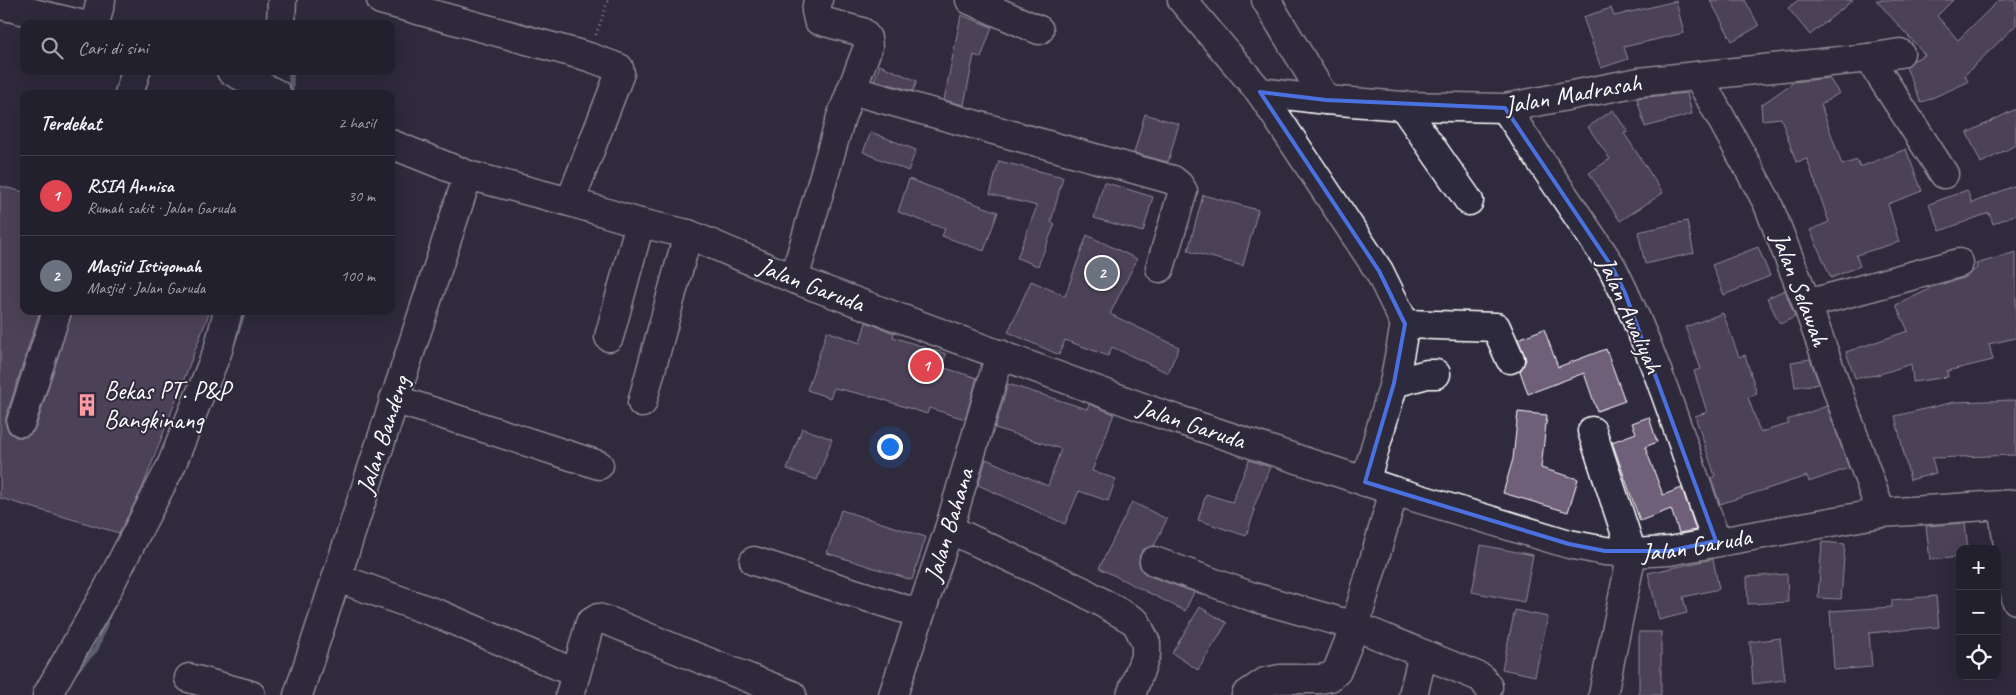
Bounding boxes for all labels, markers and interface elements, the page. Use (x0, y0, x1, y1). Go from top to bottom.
search box (20, 20, 395, 75)
icon: search (38, 34, 66, 62)
text: Cari di sini (78, 36, 148, 60)
street label: Jalan Madrasah (1501, 66, 1644, 122)
text: Terdekat (40, 110, 101, 136)
text: 2 hasil (338, 113, 375, 133)
text: RSIA Annisa (87, 174, 174, 198)
text: 1 (52, 186, 60, 206)
text: 30 m (348, 186, 375, 206)
text: Rumah sakit · Jalan Garuda (87, 198, 235, 218)
street label: Jalan Selawah (1763, 227, 1837, 352)
street label: Jalan Garuda (752, 249, 870, 320)
street label: Jalan Awaliyah (1590, 251, 1670, 379)
text: Masjid Istiqomah (87, 254, 202, 278)
pin: 2 (1086, 254, 1118, 292)
text: 2 (52, 266, 60, 286)
text: 100 m (341, 266, 375, 286)
text: Masjid · Jalan Garuda (87, 278, 205, 298)
pin: 1 (910, 347, 942, 385)
street label: Jalan Bandeng (349, 370, 418, 499)
place label: Bekas PT. P&P Bangkinang (104, 375, 234, 436)
street label: Jalan Garuda (1133, 391, 1251, 457)
building icon: Bekas PT. P&P Bangkinang (74, 392, 100, 418)
your location (877, 434, 903, 460)
street label: Jalan Bahana (916, 463, 982, 586)
street label: Jalan Garuda (1640, 520, 1756, 569)
map controls (1956, 545, 2001, 680)
button: + (1956, 545, 2001, 590)
button: − (1956, 590, 2001, 635)
button: locate (1956, 635, 2001, 680)

